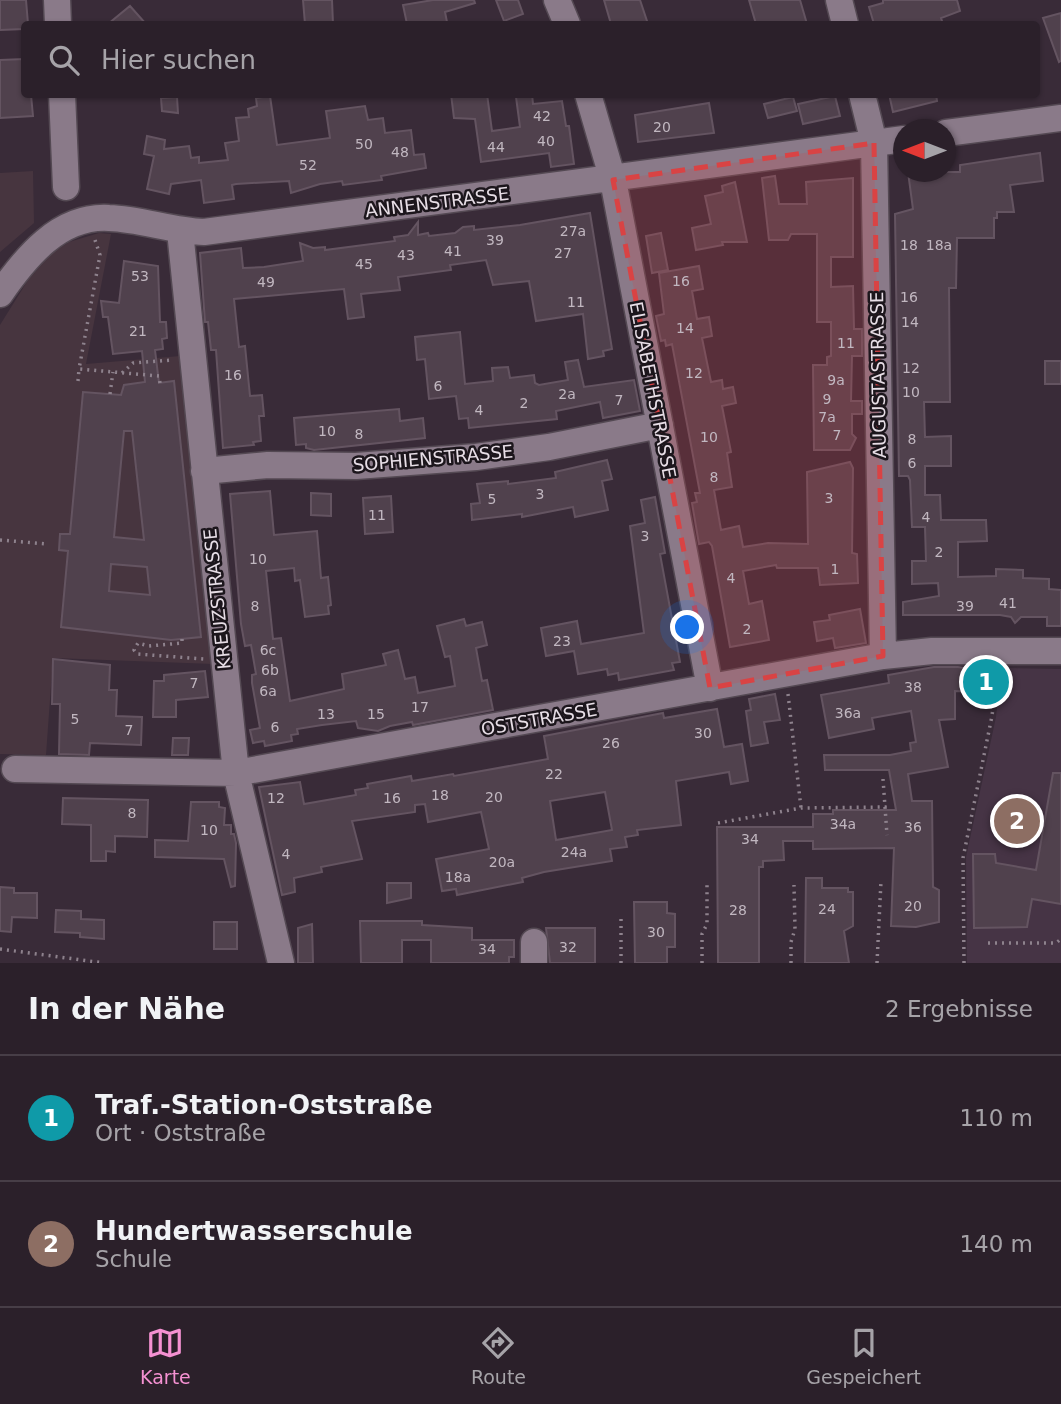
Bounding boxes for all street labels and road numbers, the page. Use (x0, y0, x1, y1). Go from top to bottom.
street label: ANNENSTRASSE (364, 183, 510, 221)
street label: AUGUSTASTRASSE (866, 291, 890, 459)
street label: ELISABETHSTRASSE (626, 300, 680, 480)
street label: SOPHIENSTRASSE (352, 441, 514, 475)
street label: KREUZSTRASSE (199, 527, 235, 671)
street label: OSTSTRASSE (479, 698, 599, 740)

